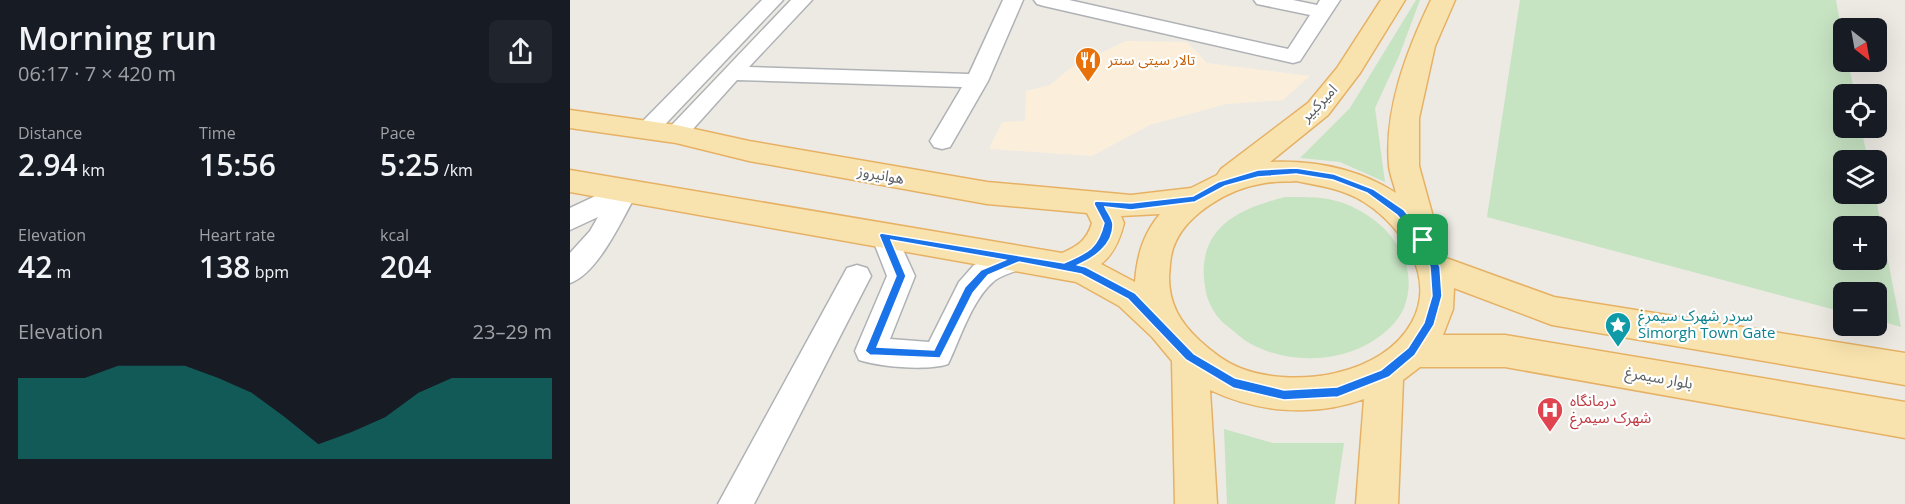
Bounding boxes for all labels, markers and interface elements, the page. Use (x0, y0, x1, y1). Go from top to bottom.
text: Morning run (18, 15, 217, 60)
north arrow (1833, 18, 1887, 72)
map controls (1833, 18, 1887, 336)
button: share (489, 20, 552, 83)
restaurant icon: تالار سیتی سنتر (1073, 45, 1103, 83)
place label: تالار سیتی سنتر (1107, 50, 1195, 69)
text: 06:17 · 7 × 420 m (18, 60, 176, 87)
street label: امیرکبیر (1295, 79, 1341, 126)
button: locate (1833, 84, 1887, 138)
text: Distance (18, 122, 82, 144)
text: Time (199, 122, 236, 144)
text: Pace (380, 122, 415, 144)
text: 2.94 (18, 144, 78, 185)
text: 15:56 (199, 144, 276, 185)
text: 5:25 (380, 144, 440, 185)
button: layers (1833, 150, 1887, 204)
text: km (78, 159, 105, 181)
text: /km (440, 159, 473, 181)
street label: هوانیروز (855, 160, 906, 188)
pin (1397, 214, 1448, 265)
button: + (1833, 216, 1887, 270)
icon: arrive (1406, 223, 1439, 256)
text: Elevation (18, 224, 86, 246)
text: Heart rate (199, 224, 275, 246)
text: kcal (380, 224, 409, 246)
text: 42 (18, 246, 52, 287)
text: 138 (199, 246, 250, 287)
text: 204 (380, 246, 431, 287)
text: m (52, 261, 71, 283)
text: bpm (250, 261, 289, 283)
button: − (1833, 282, 1887, 336)
place label: سردر شهرک سیمرغ Simorgh Town Gate (1638, 305, 1775, 342)
place icon: سردر شهرک سیمرغ Simorgh Town Gate (1603, 310, 1633, 348)
text: Elevation (18, 318, 103, 345)
text: 23–29 m (473, 318, 552, 345)
street label: بلوار سیمرغ (1623, 361, 1694, 396)
place label: درمانگاه شهرک سیمرغ (1570, 390, 1652, 430)
hospital icon: درمانگاه شهرک سیمرغ (1535, 395, 1565, 433)

